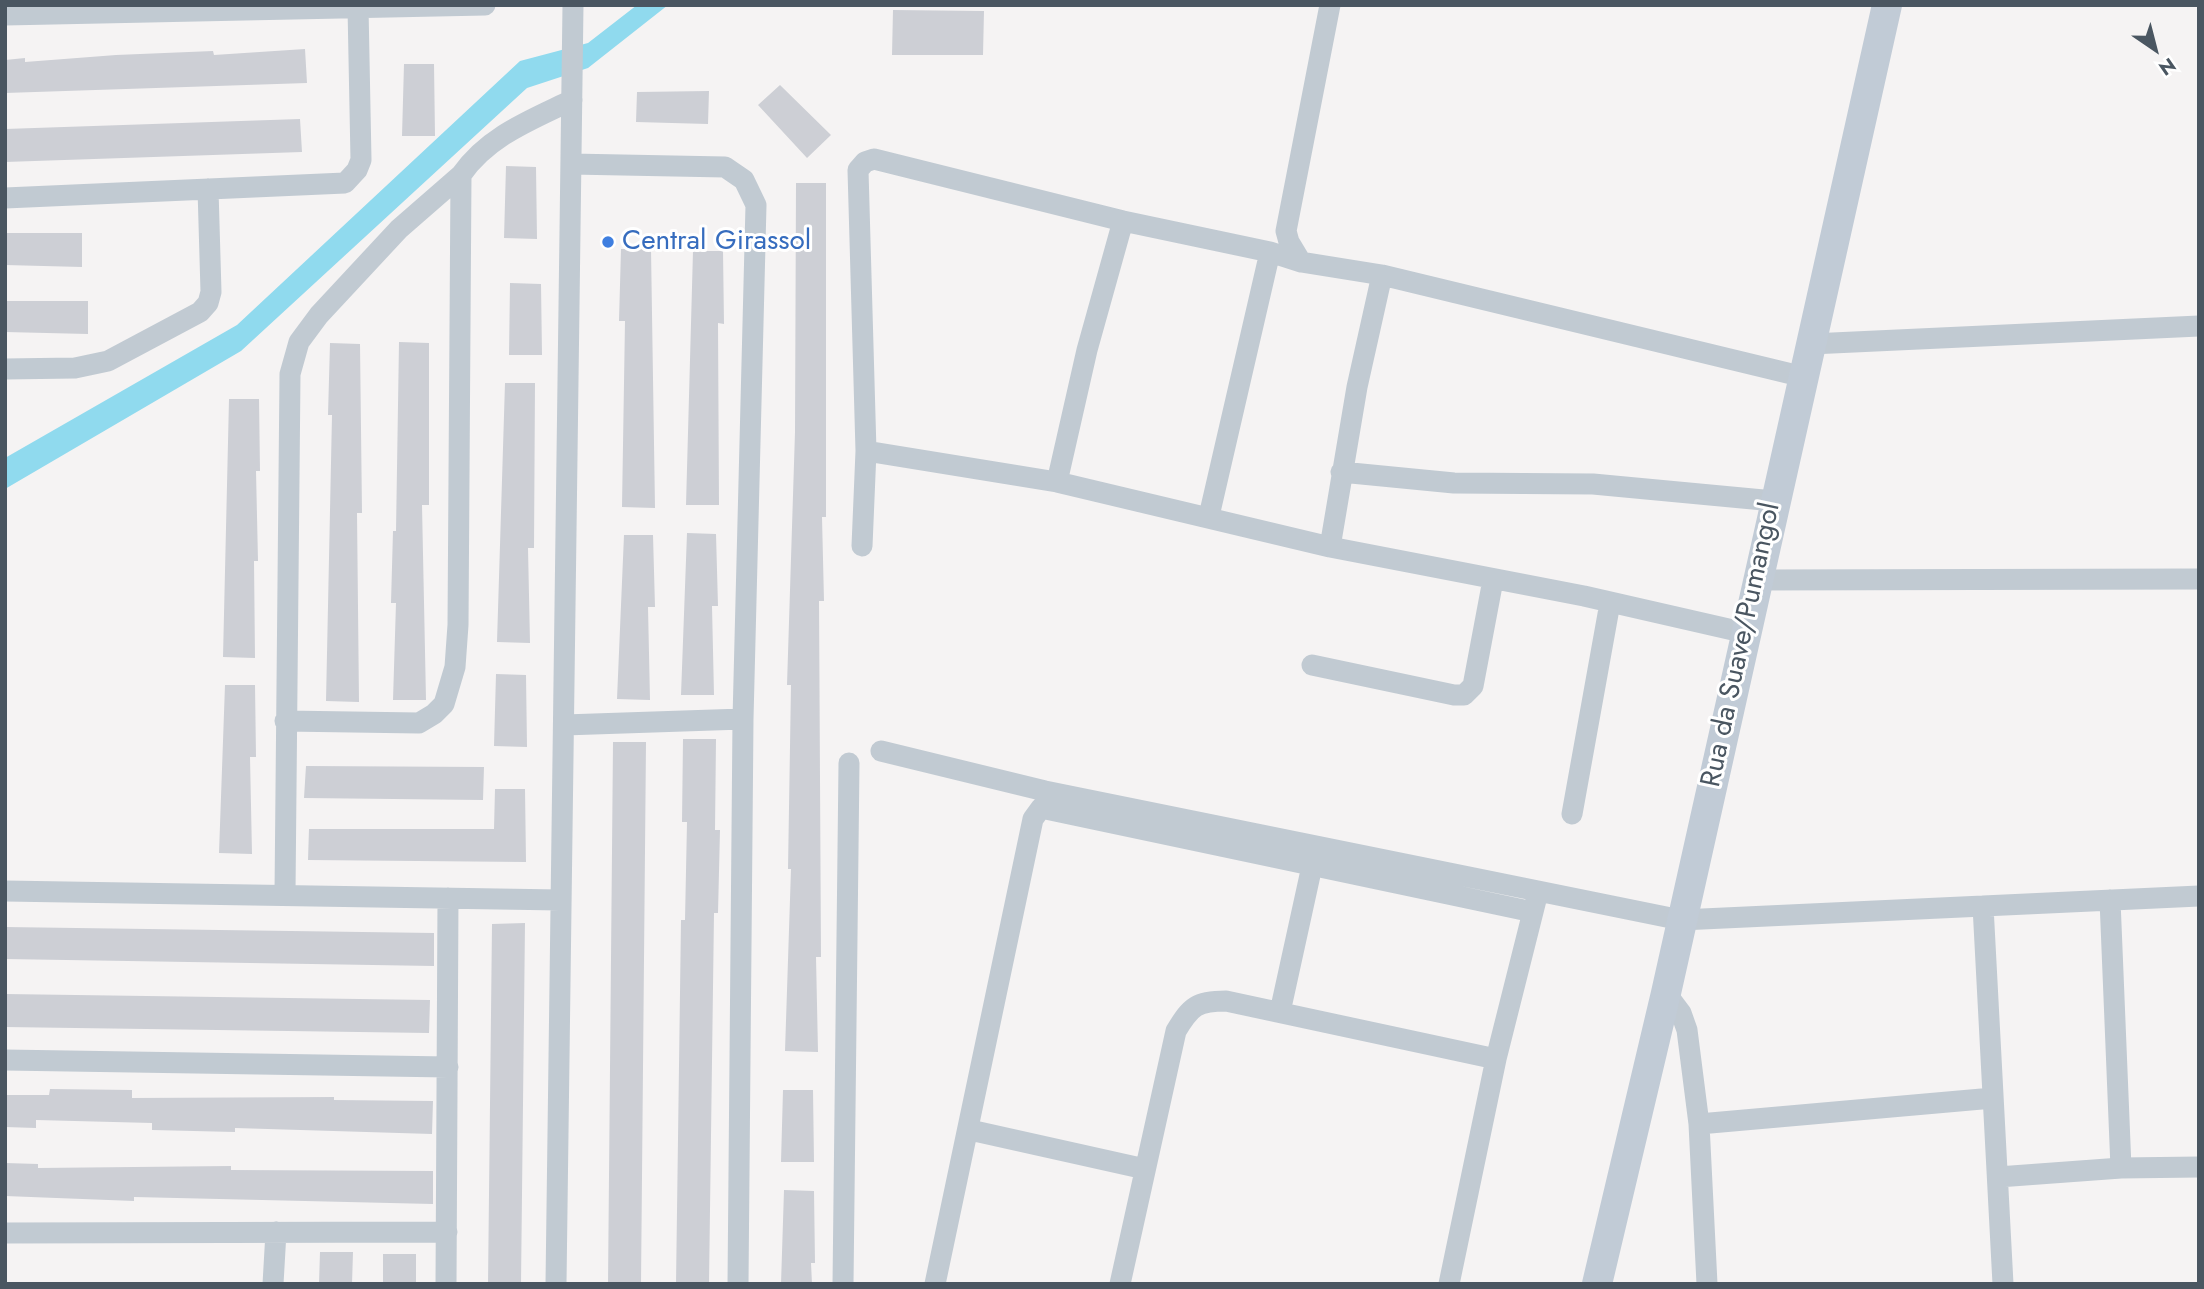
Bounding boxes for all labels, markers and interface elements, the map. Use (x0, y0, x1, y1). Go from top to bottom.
north arrow (2120, 14, 2190, 84)
text: N (2153, 51, 2181, 82)
place label: Central Girassol (622, 225, 811, 259)
marker: Central Girassol (600, 234, 616, 250)
street label: Rua da Suave/Pumangol (1695, 500, 1789, 790)

